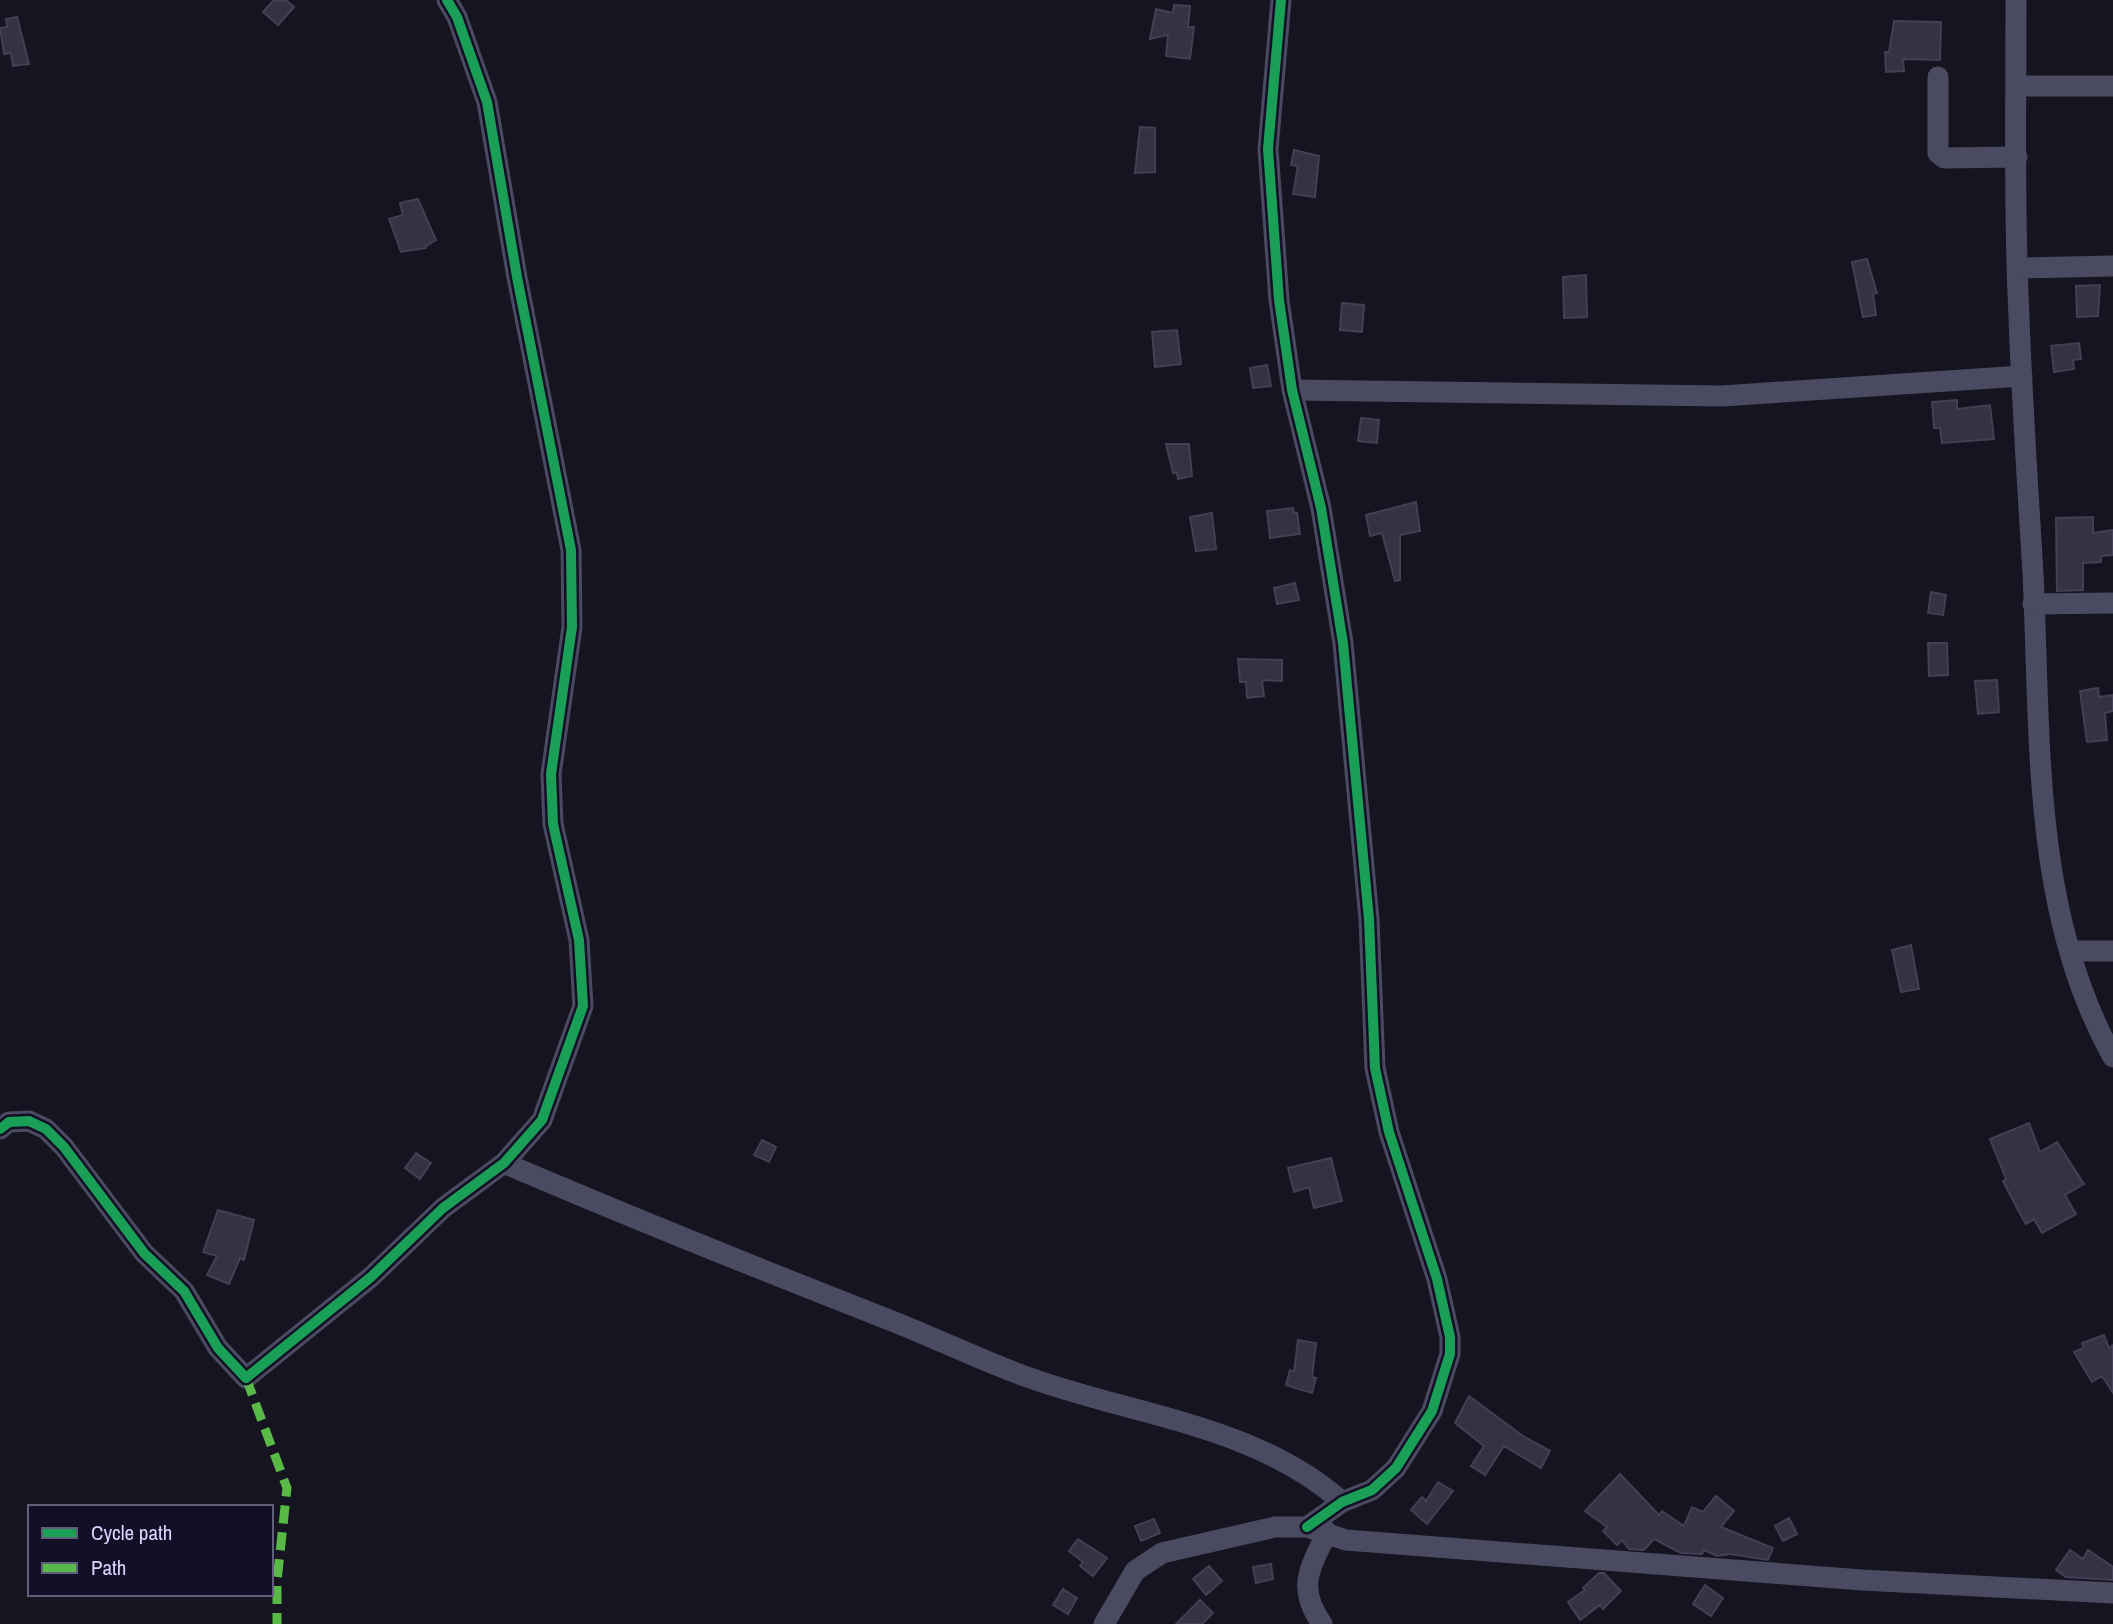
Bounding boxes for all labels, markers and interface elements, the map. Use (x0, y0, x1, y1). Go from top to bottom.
legend (28, 1505, 273, 1596)
text: Cycle path (91, 1518, 172, 1547)
text: Path (91, 1553, 126, 1582)

